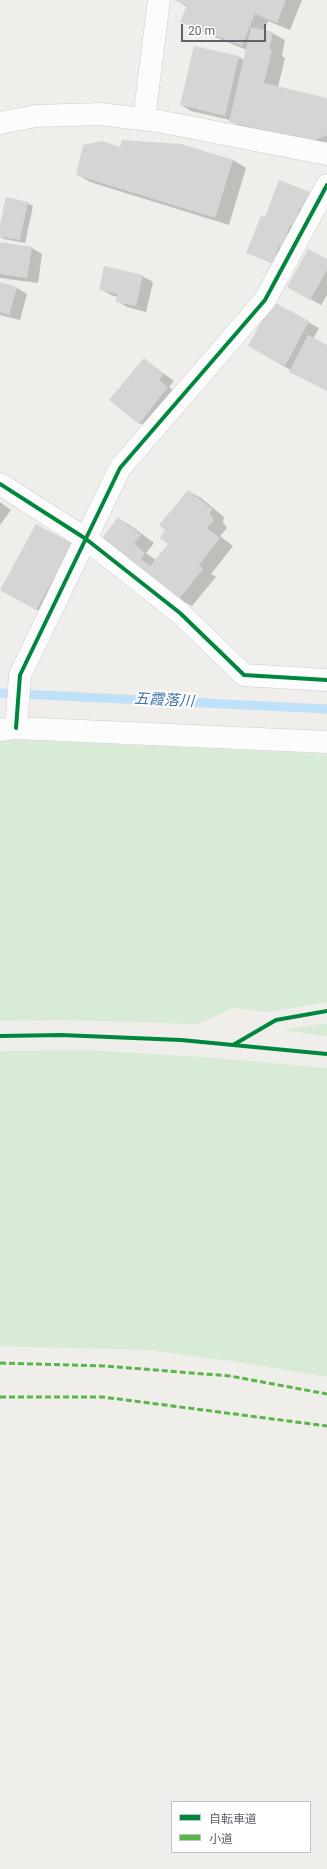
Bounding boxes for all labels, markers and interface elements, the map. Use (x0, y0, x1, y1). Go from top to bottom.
scale bar (183, 16, 268, 42)
text: 20 m (188, 24, 215, 38)
water label: 五霞落川 (134, 690, 194, 712)
legend (171, 1801, 311, 1853)
text: 自転車道 (209, 1812, 257, 1826)
text: 小道 (209, 1832, 233, 1846)

